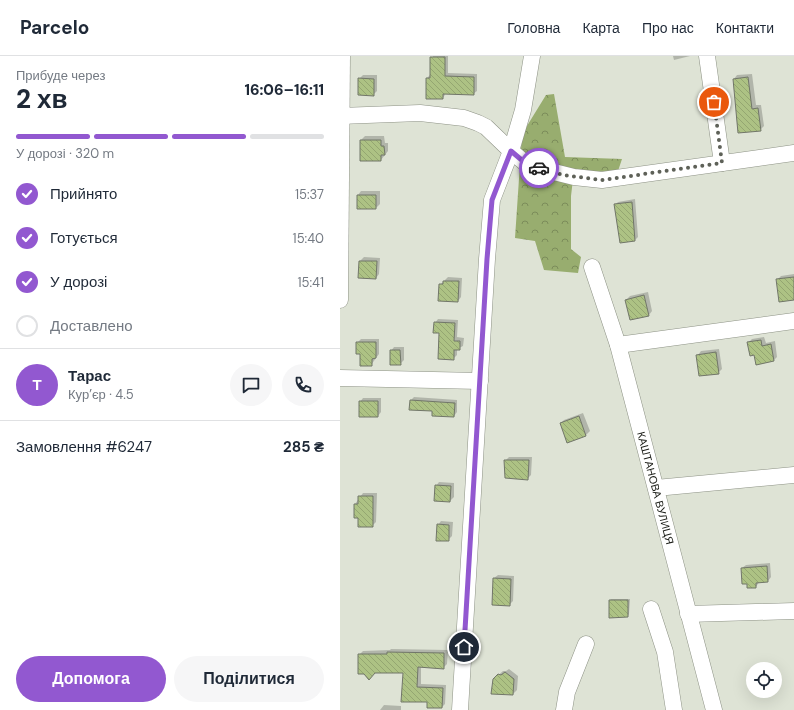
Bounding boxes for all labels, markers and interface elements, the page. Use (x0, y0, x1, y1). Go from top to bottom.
text: Parcelo (20, 15, 89, 40)
text: Головна (507, 19, 560, 37)
text: Карта (582, 19, 620, 37)
text: Про нас (642, 19, 694, 37)
text: Контакти (716, 19, 774, 37)
text: Прибуде через (16, 67, 105, 84)
text: 16:06–16:11 (244, 80, 324, 100)
text: 2 хв (16, 82, 68, 116)
pin (697, 85, 731, 119)
icon: bag (703, 91, 725, 113)
text: У дорозі · 320 m (16, 145, 114, 162)
courier (519, 148, 559, 188)
icon: car (528, 157, 550, 179)
icon: check (16, 183, 38, 205)
text: Прийнято (50, 184, 117, 204)
text: 15:37 (295, 186, 324, 203)
icon: check (16, 227, 38, 249)
text: Готується (50, 228, 118, 248)
text: 15:40 (293, 230, 324, 247)
icon: check (16, 271, 38, 293)
text: У дорозі (50, 272, 107, 292)
text: 15:41 (297, 274, 324, 291)
text: Доставлено (50, 316, 133, 336)
button: chat (230, 364, 272, 406)
button: phone (282, 364, 324, 406)
text: Тарас (68, 366, 111, 386)
text: Т (32, 375, 42, 395)
text: Кур’єр · 4.5 (68, 386, 134, 403)
street label: КАШТАНОВА ВУЛИЦЯ (634, 430, 677, 546)
text: Замовлення #6247 (16, 437, 152, 457)
text: 285 ₴ (283, 437, 324, 457)
pin (447, 630, 481, 664)
icon: home (453, 636, 475, 658)
button: Допомога (16, 656, 166, 702)
button: Поділитися (174, 656, 324, 702)
map controls (746, 662, 782, 698)
button: locate (746, 662, 782, 698)

